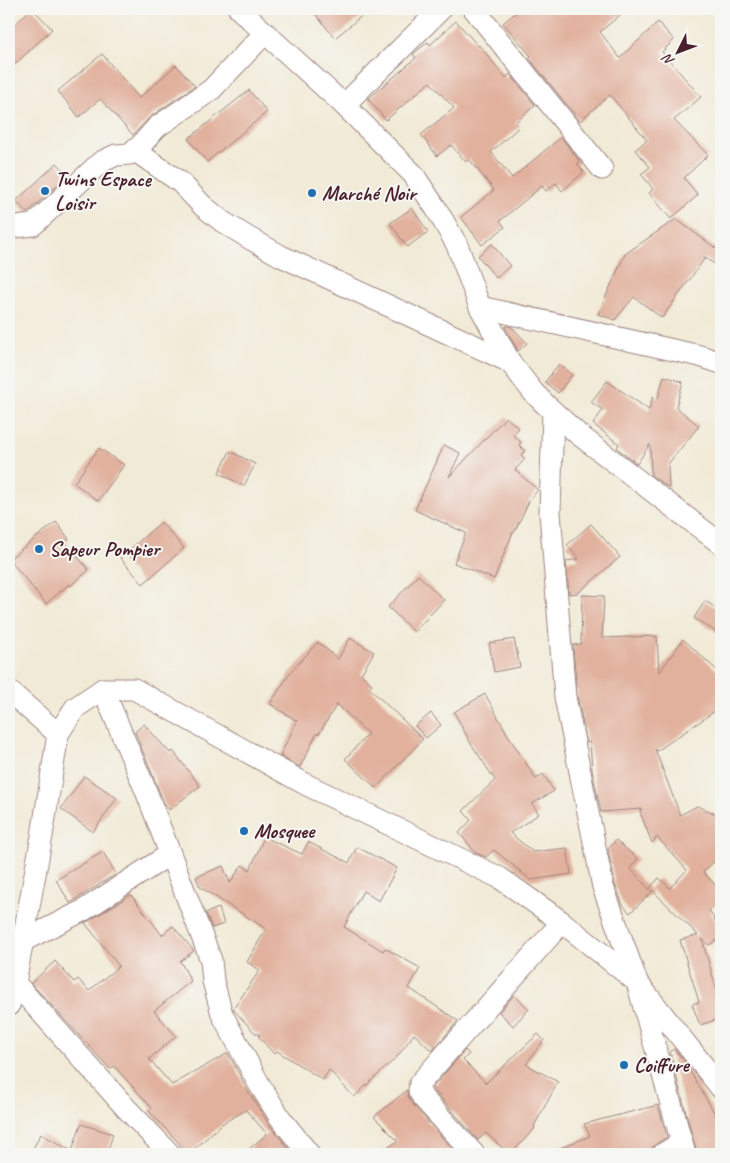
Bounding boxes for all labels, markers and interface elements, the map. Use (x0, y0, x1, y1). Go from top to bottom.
north arrow (652, 28, 702, 78)
text: N (658, 50, 678, 69)
place label: Twins Espace Loisir (55, 166, 153, 216)
place label: Marché Noir (322, 180, 418, 206)
marker: Twins Espace Loisir (39, 185, 51, 197)
marker: Marché Noir (306, 187, 318, 199)
place label: Sapeur Pompier (49, 536, 162, 562)
marker: Sapeur Pompier (33, 543, 45, 555)
place label: Mosquee (254, 818, 316, 844)
marker: Mosquee (238, 825, 250, 837)
place label: Coiffure (634, 1052, 691, 1078)
marker: Coiffure (618, 1059, 630, 1071)

